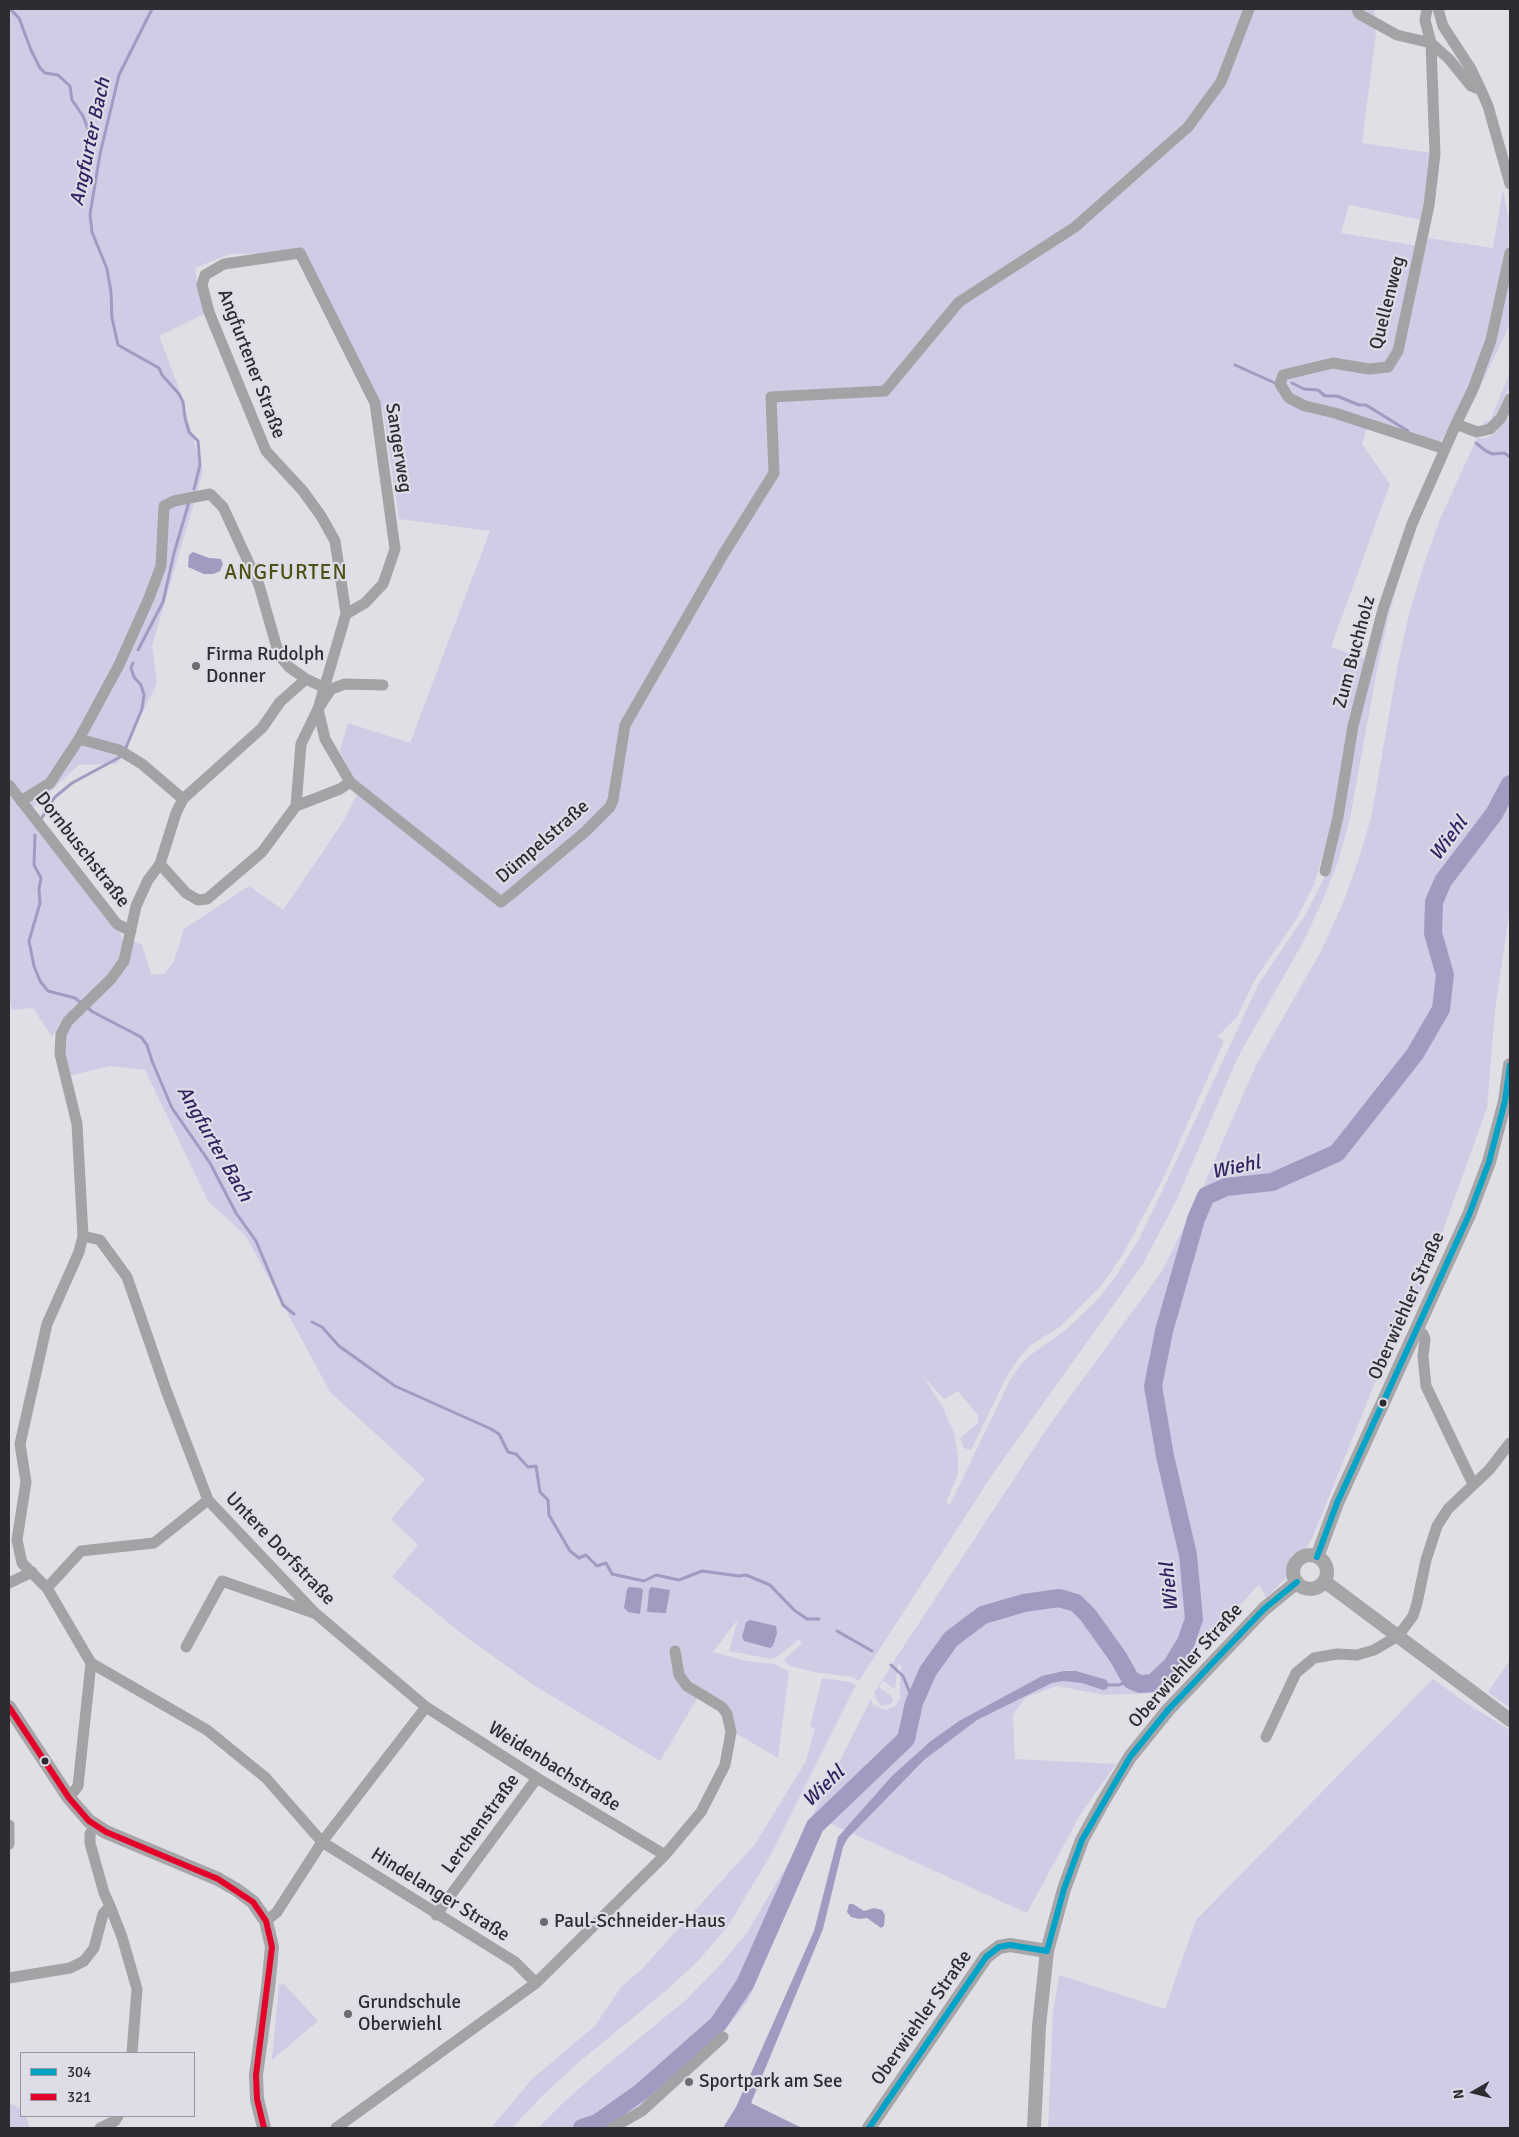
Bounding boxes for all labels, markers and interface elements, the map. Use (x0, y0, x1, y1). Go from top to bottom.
water label: Angfurter Bach (66, 76, 116, 208)
street label: Quellenweg (1365, 254, 1411, 352)
street label: Angfurtener Straße (212, 286, 290, 442)
street label: Sangerweg (380, 402, 416, 494)
district label: ANGFURTEN (223, 560, 349, 586)
street label: Zum Buchholz (1329, 593, 1381, 711)
place label: Firma Rudolph Donner (206, 644, 324, 688)
marker: Firma Rudolph Donner (190, 660, 202, 672)
street label: Dornbuschstraße (30, 788, 134, 912)
street label: Dümpelstraße (492, 795, 594, 889)
water label: Wiehl (1425, 812, 1473, 866)
water label: Angfurter Bach (171, 1082, 257, 1206)
water label: Wiehl (1209, 1151, 1263, 1185)
street label: Oberwiehler Straße (1364, 1228, 1450, 1384)
unlabelled marker (1378, 1398, 1388, 1408)
street label: Untere Dorfstraße (220, 1488, 340, 1610)
water label: Wiehl (1155, 1561, 1185, 1613)
street label: Oberwiehler Straße (1124, 1599, 1248, 1733)
street label: Weidenbachstraße (484, 1717, 624, 1817)
unlabelled marker (40, 1756, 50, 1766)
water label: Wiehl (798, 1761, 850, 1813)
street label: Lerchenstraße (437, 1770, 525, 1878)
street label: Hindelanger Straße (366, 1843, 514, 1947)
place label: Paul-Schneider-Haus (554, 1911, 726, 1933)
marker: Paul-Schneider-Haus (538, 1916, 550, 1928)
street label: Oberwiehler Straße (867, 1946, 977, 2090)
place label: Grundschule Oberwiehl (358, 1992, 461, 2036)
marker: Grundschule Oberwiehl (342, 2008, 354, 2020)
legend (20, 2052, 195, 2117)
text: 304 (67, 2063, 91, 2081)
north arrow (1449, 2067, 1499, 2117)
place label: Sportpark am See (699, 2071, 842, 2093)
marker: Sportpark am See (683, 2076, 695, 2088)
text: 321 (67, 2088, 91, 2106)
text: N (1450, 2088, 1468, 2100)

